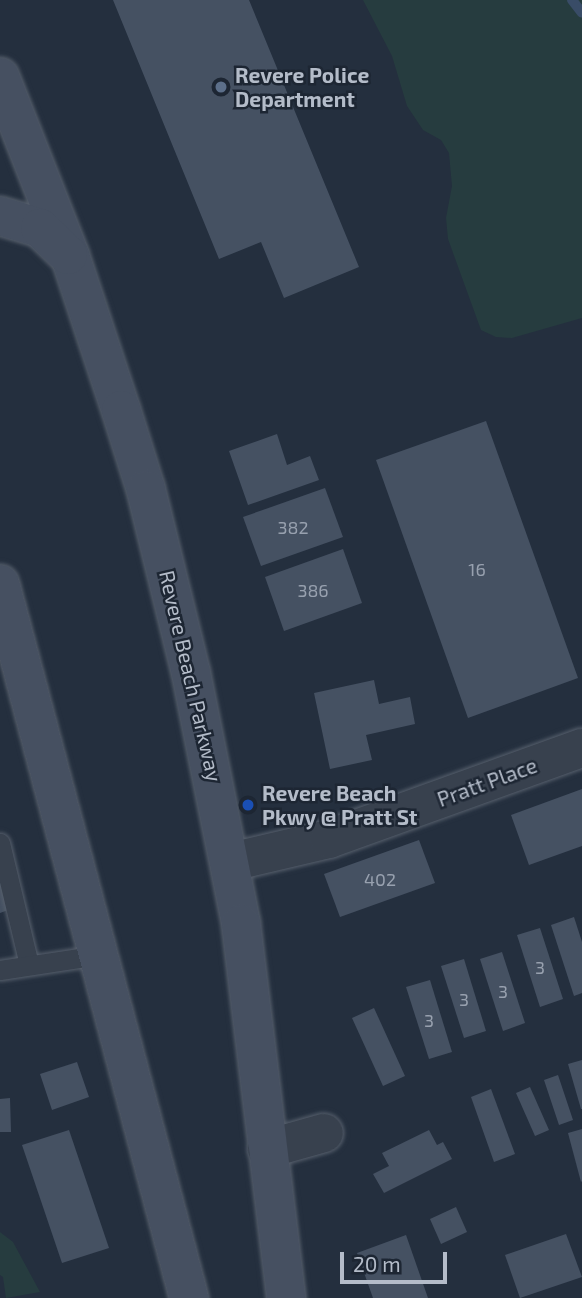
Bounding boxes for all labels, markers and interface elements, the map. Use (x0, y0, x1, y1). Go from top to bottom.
place label: Revere Police Department (235, 62, 369, 112)
marker: Revere Police Department (213, 79, 229, 95)
house number: 382 (277, 516, 309, 538)
house number: 16 (468, 558, 486, 580)
street label: Revere Beach Parkway (154, 568, 228, 784)
house number: 386 (297, 579, 329, 601)
street label: Pratt Place (434, 752, 540, 812)
place label: Revere Beach Pkwy @ Pratt St (262, 780, 418, 830)
marker: Revere Beach Pkwy @ Pratt St (240, 797, 256, 813)
house number: 402 (364, 868, 396, 890)
house number: 3 (535, 956, 545, 978)
house number: 3 (498, 980, 508, 1002)
house number: 3 (459, 988, 469, 1010)
house number: 3 (424, 1009, 434, 1031)
scale bar (344, 1238, 451, 1282)
text: 20 m (353, 1251, 401, 1276)

